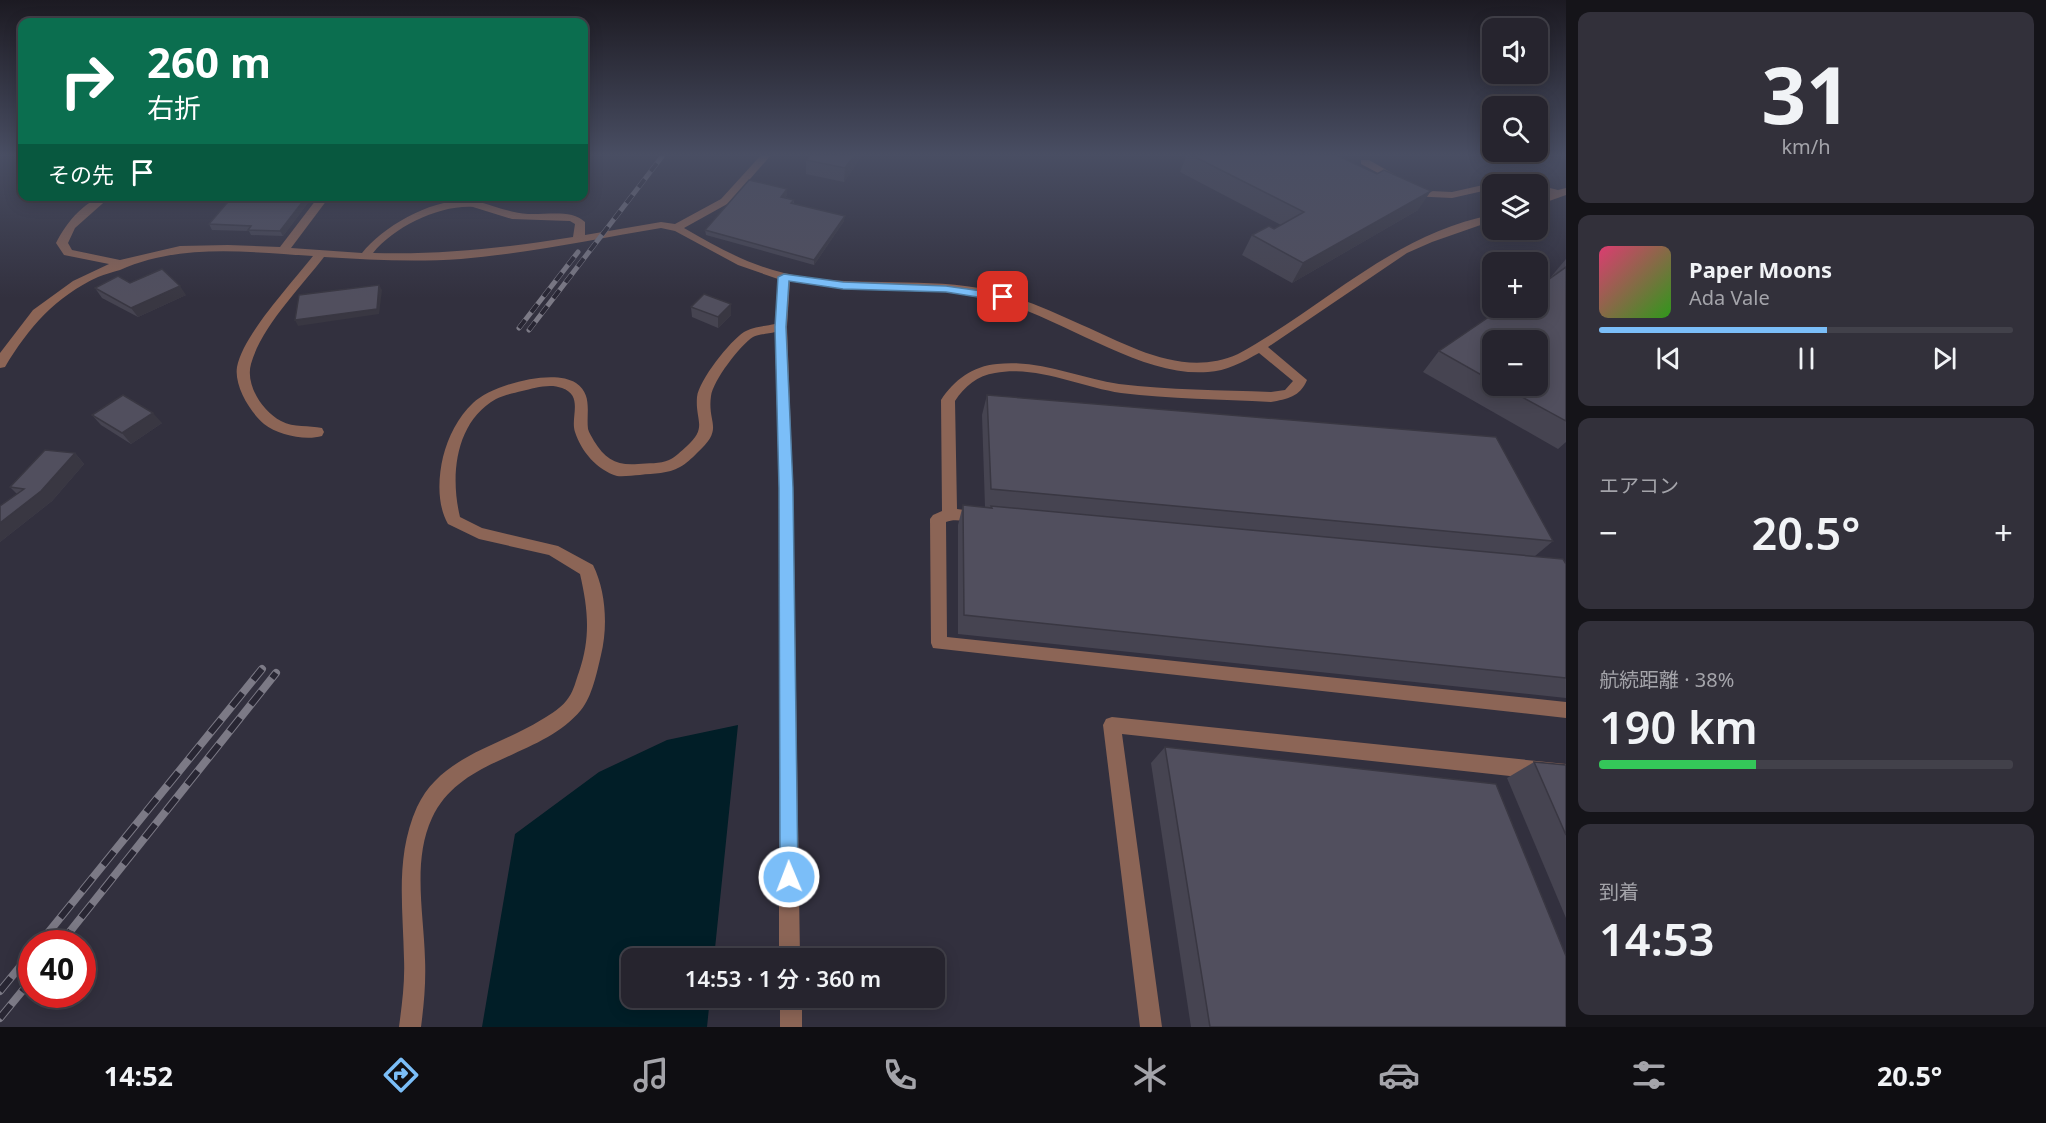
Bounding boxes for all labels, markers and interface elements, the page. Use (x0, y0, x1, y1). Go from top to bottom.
map controls (1482, 18, 1548, 396)
button: sound (1482, 18, 1548, 84)
text: 260 m (147, 33, 271, 90)
text: 31 (1761, 41, 1851, 147)
icon: right (48, 42, 126, 120)
text: 右折 (147, 89, 201, 126)
button: search (1482, 96, 1548, 162)
text: km/h (1781, 133, 1831, 160)
icon: arrive (126, 156, 159, 189)
text: その先 (48, 159, 114, 189)
button: layers (1482, 174, 1548, 240)
button: + (1482, 252, 1548, 318)
text: Paper Moons (1689, 254, 1832, 284)
pin (977, 271, 1028, 322)
icon: arrive (986, 280, 1019, 313)
text: Ada Vale (1689, 284, 1770, 311)
button: − (1482, 330, 1548, 396)
icon: previous (1652, 342, 1685, 375)
icon: pause (1790, 342, 1823, 375)
icon: next (1928, 342, 1961, 375)
text: エアコン (1599, 472, 1679, 499)
text: 20.5° (1752, 502, 1860, 563)
text: − (1599, 510, 1618, 555)
text: + (1994, 510, 2013, 555)
text: 航続距離 · 38% (1599, 666, 1734, 693)
text: 190 km (1599, 696, 1758, 757)
position arrow (757, 845, 821, 909)
text: 到着 (1599, 878, 1639, 905)
text: 14:53 (1599, 908, 1714, 969)
speed limit sign: 40 (18, 930, 96, 1008)
text: 14:53 · 1 分 · 360 m (685, 963, 881, 993)
icon: directions (380, 1054, 422, 1096)
icon: music (630, 1054, 672, 1096)
icon: phone (879, 1054, 921, 1096)
icon: climate (1129, 1054, 1171, 1096)
icon: car (1378, 1054, 1420, 1096)
icon: filters (1628, 1054, 1670, 1096)
text: 14:52 (104, 1057, 173, 1094)
text: 20.5° (1877, 1057, 1942, 1094)

